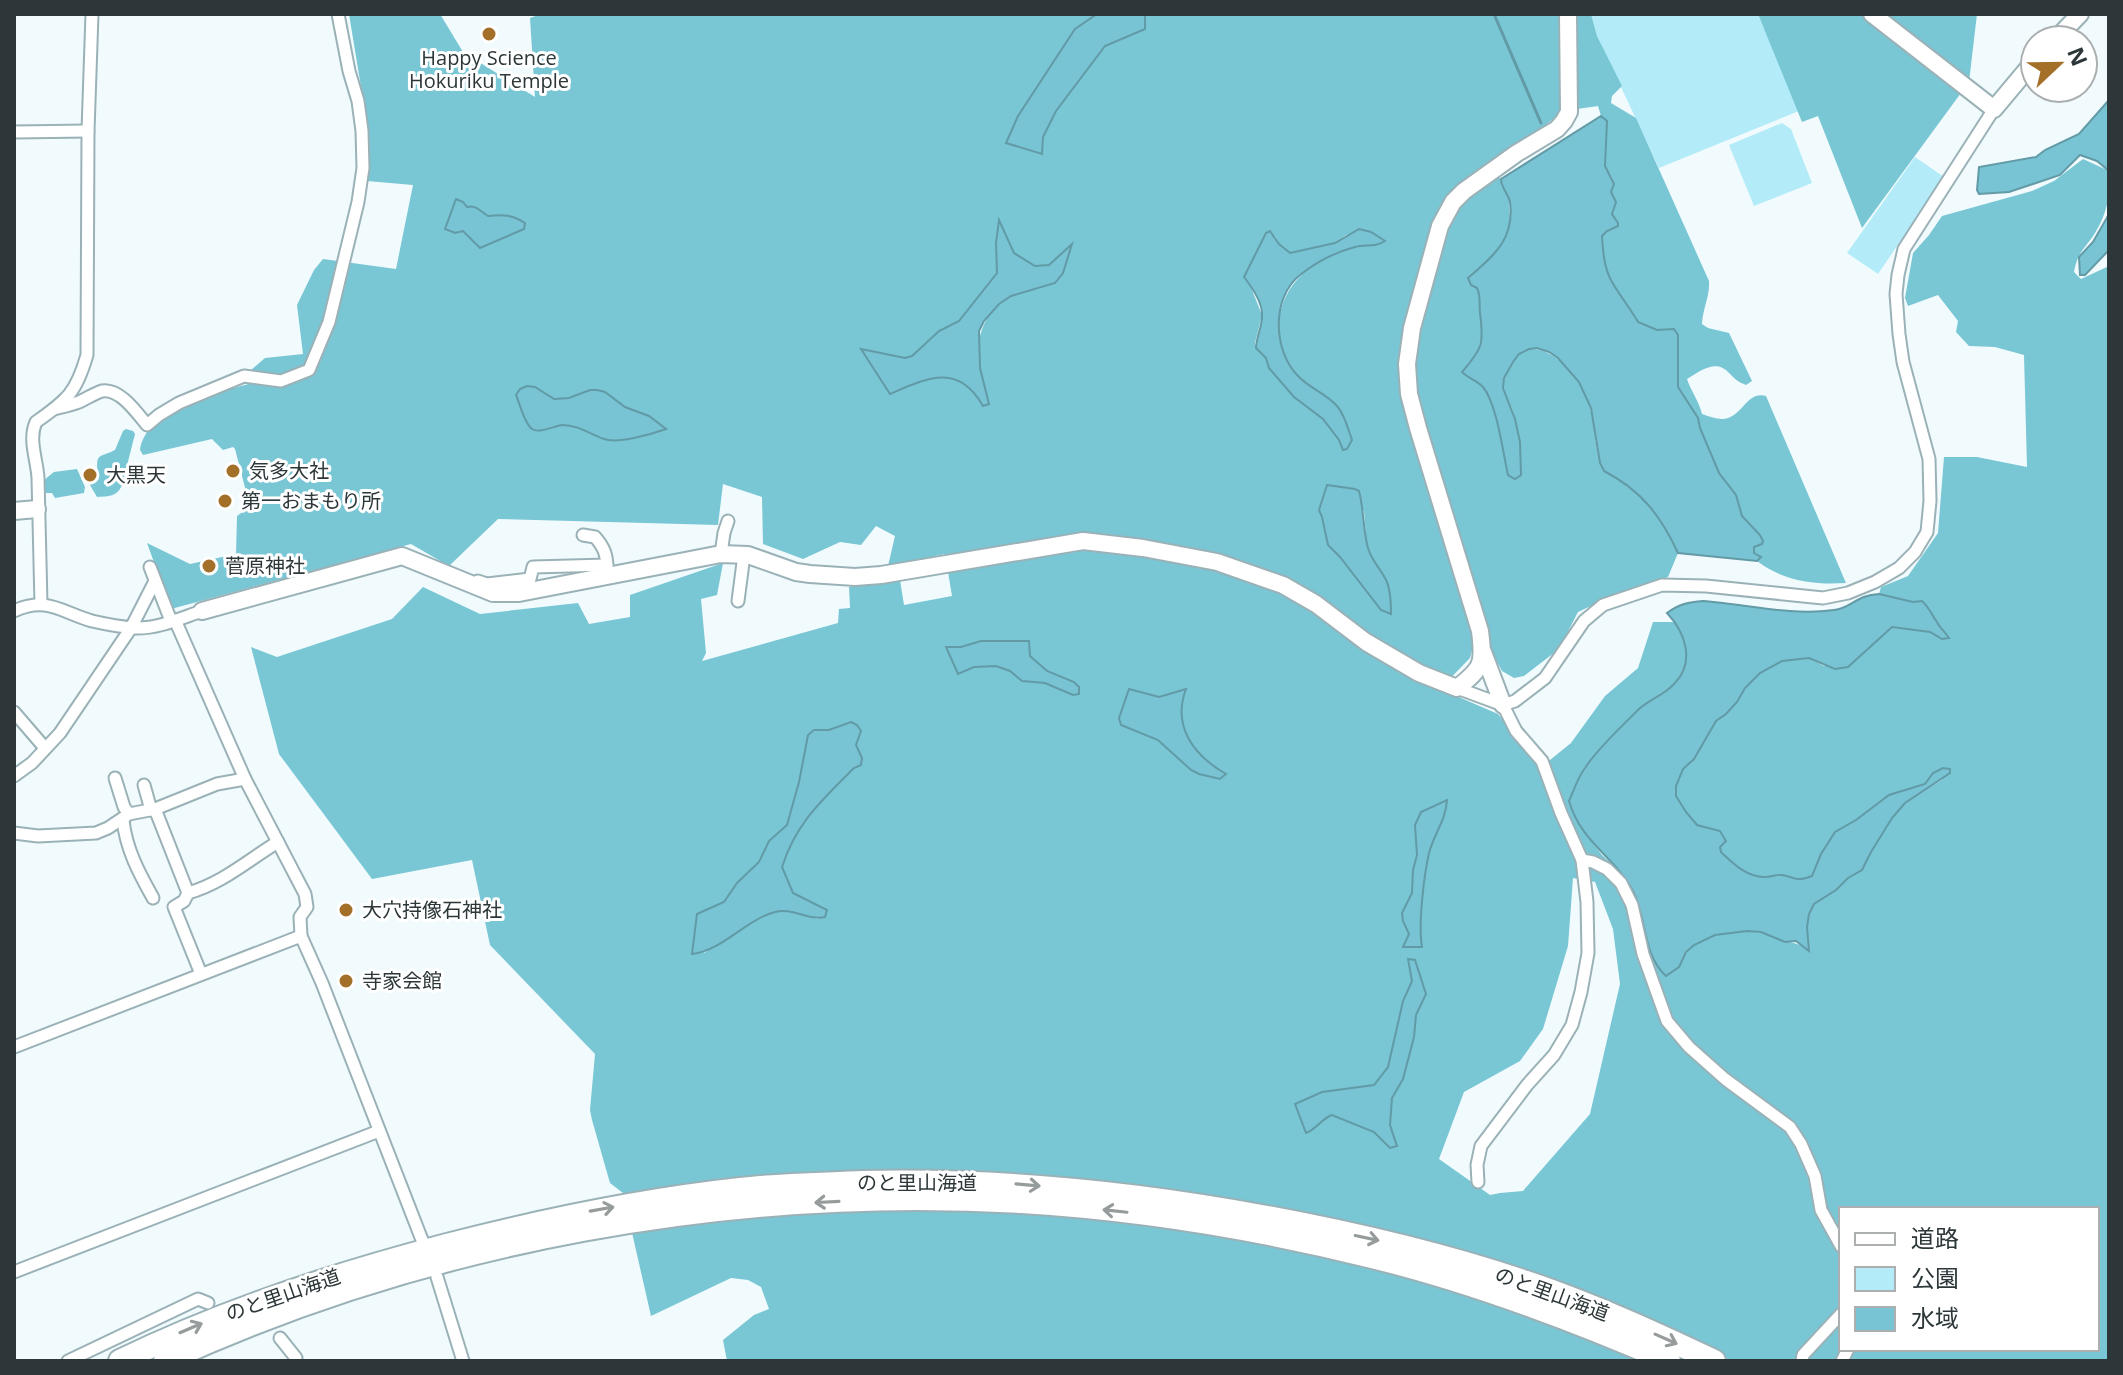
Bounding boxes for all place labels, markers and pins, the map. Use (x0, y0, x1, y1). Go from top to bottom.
marker: Happy Science Hokuriku Temple (480, 25, 498, 43)
place label: Happy Science Hokuriku Temple (409, 44, 569, 94)
place label: 気多大社 (249, 457, 329, 484)
place label: 大黒天 (106, 461, 166, 488)
marker: 気多大社 (224, 462, 242, 480)
marker: 大黒天 (81, 466, 99, 484)
place label: 第一おまもり所 (241, 487, 381, 514)
marker: 第一おまもり所 (216, 492, 234, 510)
place label: 菅原神社 (225, 552, 305, 579)
marker: 菅原神社 (200, 557, 218, 575)
place label: 大穴持像石神社 (362, 896, 502, 923)
marker: 大穴持像石神社 (337, 901, 355, 919)
place label: 寺家会館 (362, 967, 442, 994)
marker: 寺家会館 (337, 972, 355, 990)

